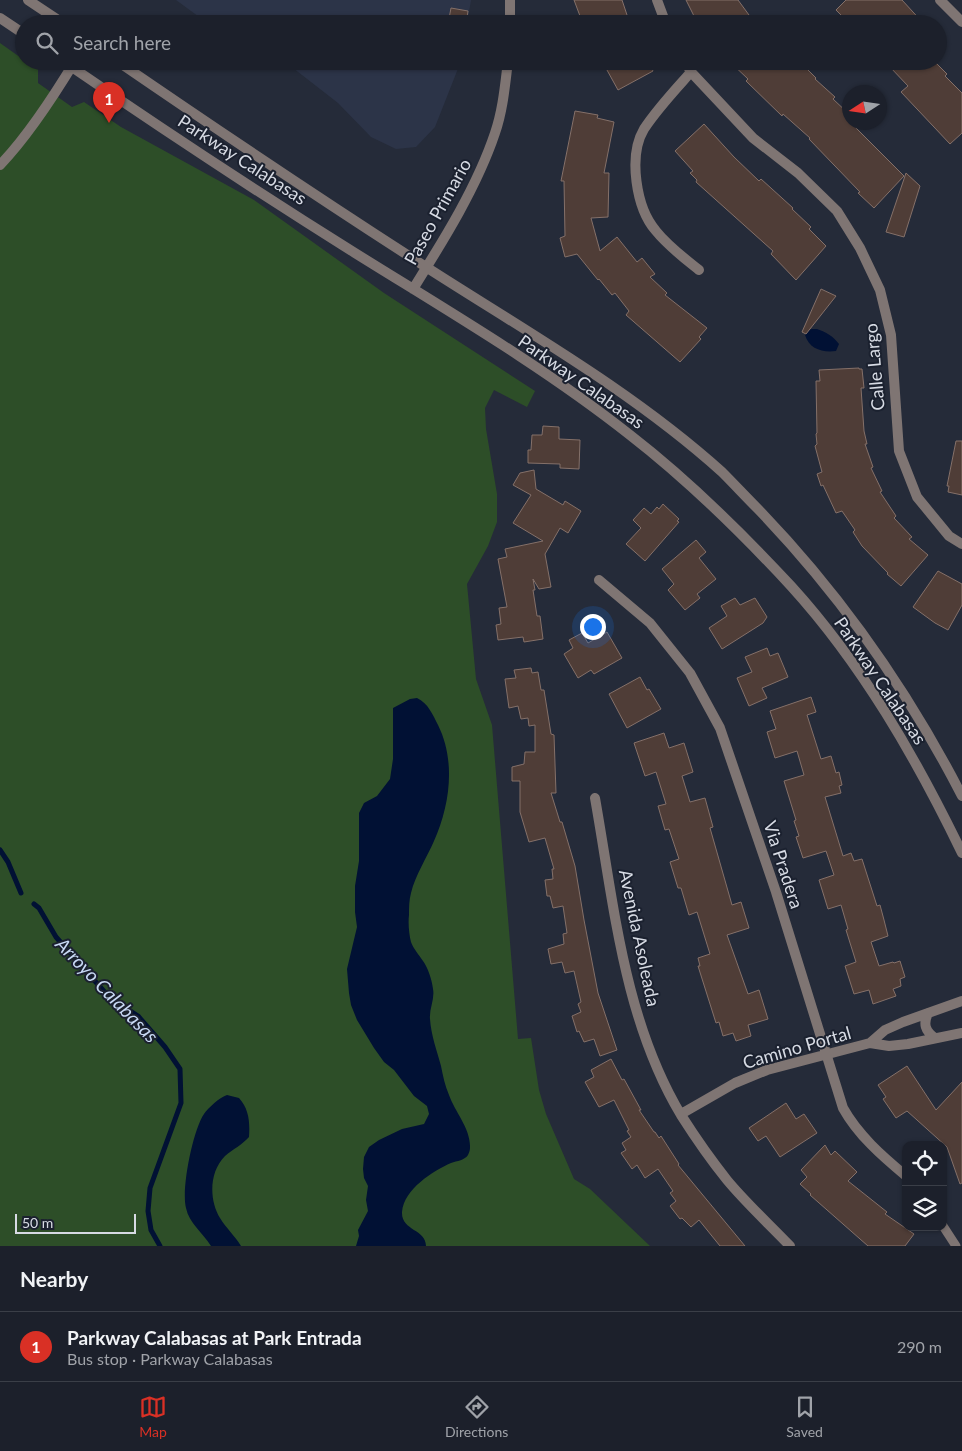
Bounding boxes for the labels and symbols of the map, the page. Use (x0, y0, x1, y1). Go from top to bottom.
pin: 1 (93, 82, 125, 123)
north arrow (842, 85, 887, 130)
street label: Parkway Calabasas (174, 109, 311, 209)
street label: Paseo Primario (399, 155, 475, 268)
street label: Calle Largo (859, 323, 889, 412)
street label: Parkway Calabasas (514, 329, 649, 433)
street label: Parkway Calabasas (830, 612, 932, 749)
your location (580, 614, 606, 640)
street label: Via Pradera (759, 818, 808, 911)
street label: Avenida Asoleada (615, 867, 665, 1008)
water label: Arroyo Calabasas (51, 932, 164, 1047)
street label: Camino Portal (740, 1021, 853, 1073)
scale bar (15, 1211, 136, 1234)

